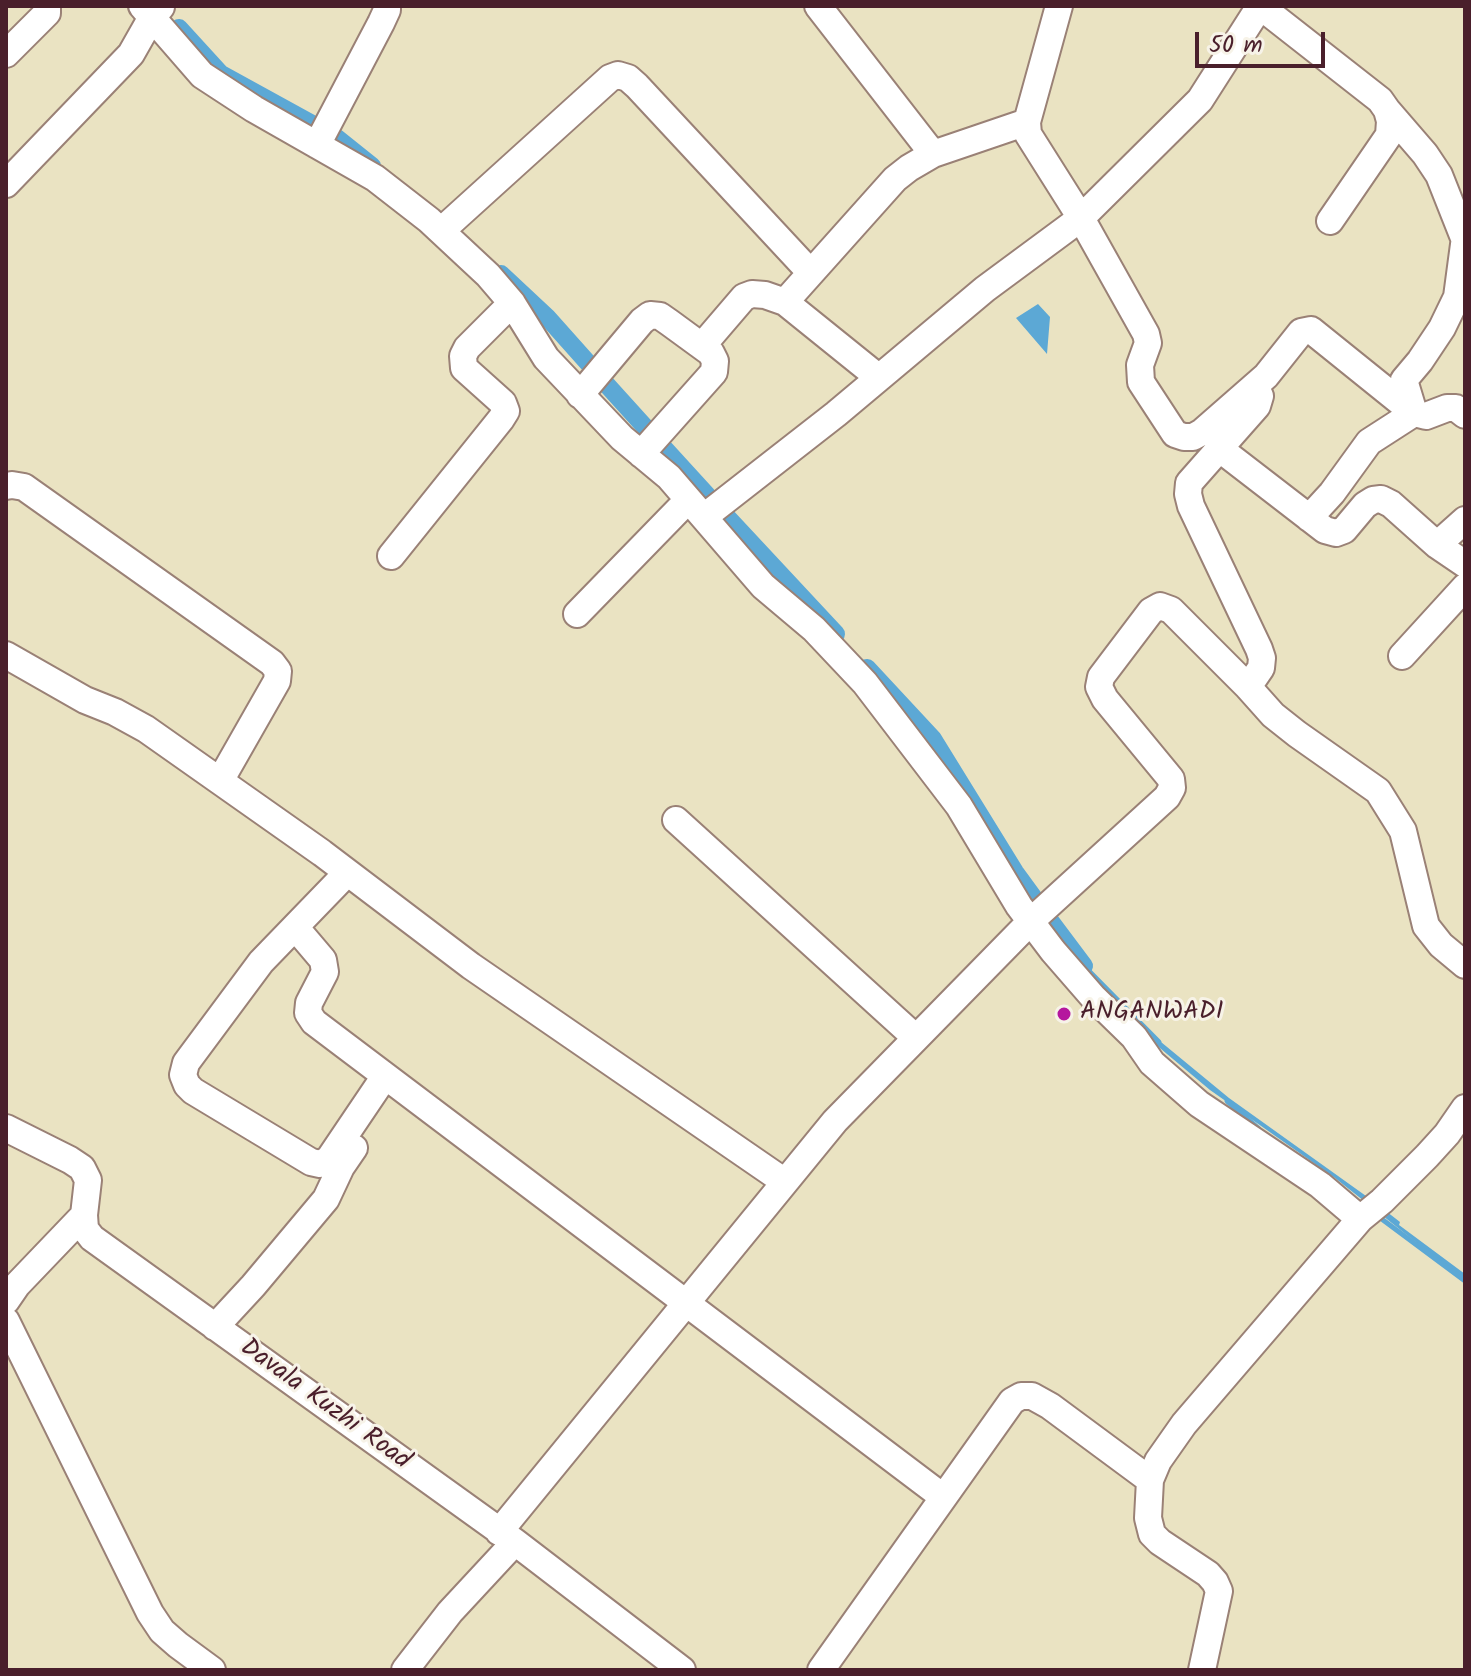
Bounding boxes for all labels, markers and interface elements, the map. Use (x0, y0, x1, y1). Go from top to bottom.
scale bar (1199, 16, 1329, 66)
text: 50 m (1209, 26, 1263, 65)
place label: ANGANWADI (1080, 998, 1224, 1030)
marker: ANGANWADI (1055, 1005, 1073, 1023)
street label: Davala Kuzhi Road (233, 1334, 415, 1478)

